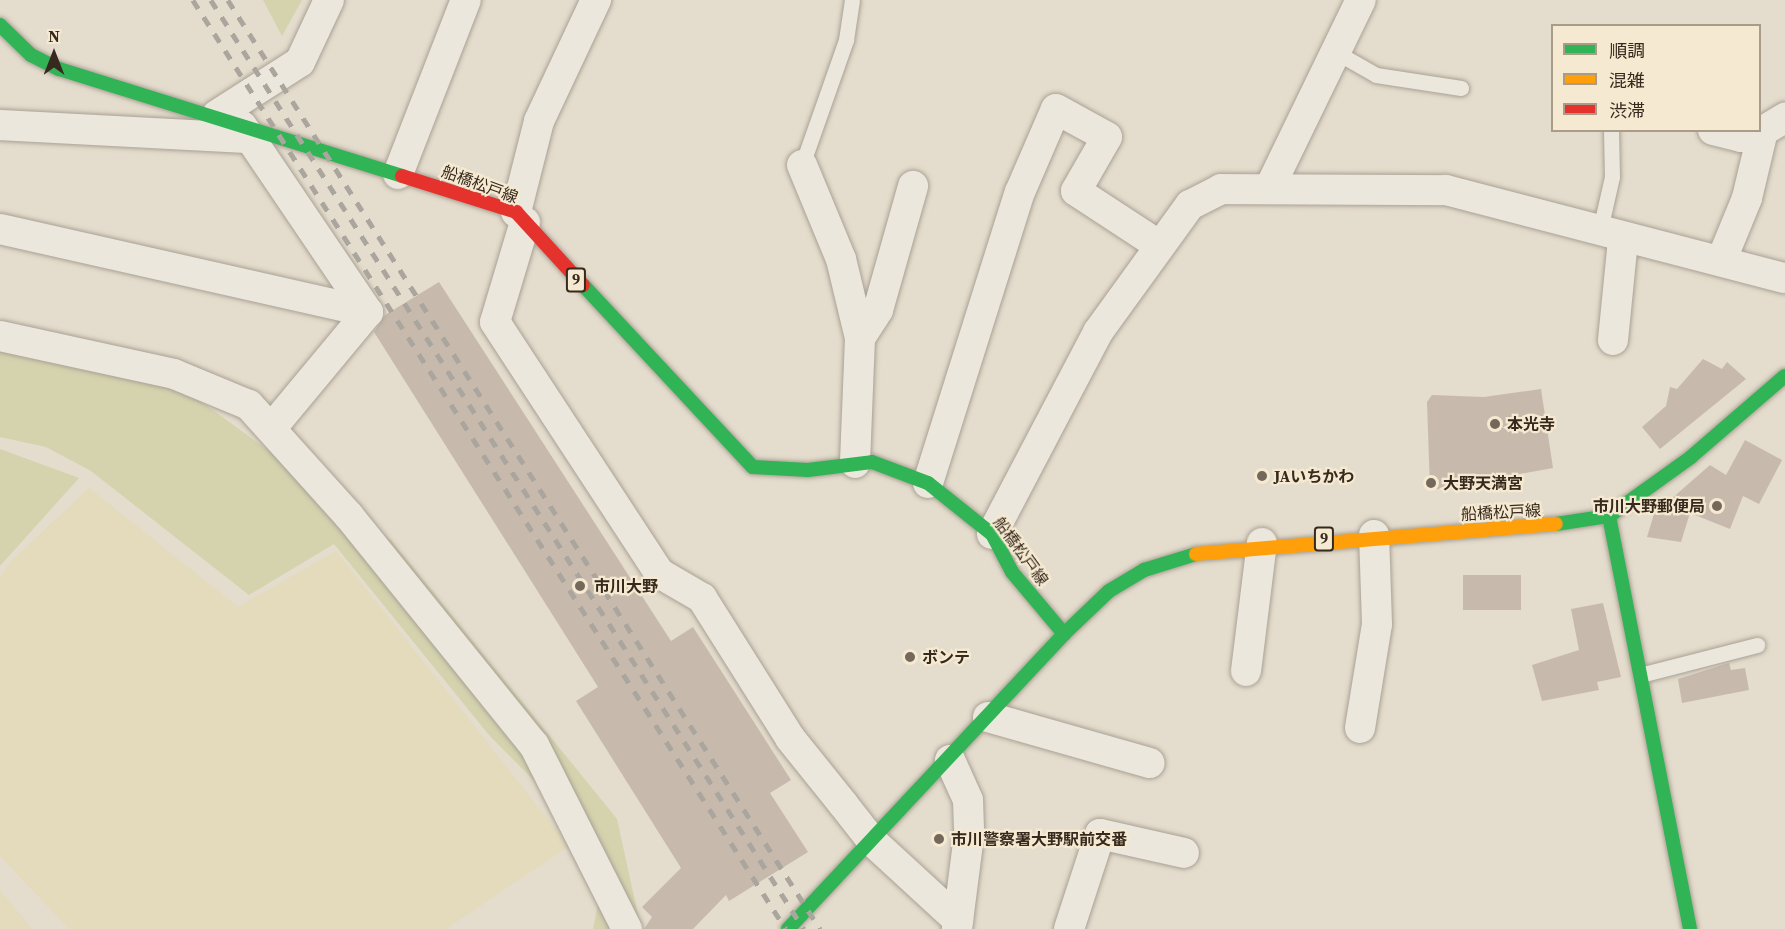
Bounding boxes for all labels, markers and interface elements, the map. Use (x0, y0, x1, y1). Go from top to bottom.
north arrow (24, 24, 84, 84)
legend (1551, 24, 1761, 132)
text: N (48, 25, 60, 47)
text: 順調 (1609, 38, 1645, 63)
text: 混雑 (1609, 68, 1645, 93)
text: 渋滞 (1609, 98, 1645, 123)
street label: 船橋松戸線 (439, 161, 521, 207)
road number: 9 (566, 268, 586, 292)
place label: 本光寺 (1507, 414, 1555, 434)
marker: 本光寺 (1488, 417, 1502, 431)
place label: JAいちかわ (1274, 466, 1354, 486)
marker: JAいちかわ (1255, 469, 1269, 483)
place label: 大野天満宮 (1443, 473, 1523, 493)
marker: 大野天満宮 (1424, 476, 1438, 490)
place label: 市川大野郵便局 (1593, 496, 1705, 516)
marker: 市川大野郵便局 (1710, 499, 1724, 513)
street label: 船橋松戸線 (1461, 500, 1541, 524)
street label: 船橋松戸線 (990, 513, 1052, 589)
road number: 9 (1314, 527, 1334, 551)
place label: 市川大野 (594, 576, 658, 596)
marker: 市川大野 (571, 577, 589, 595)
place label: ボンテ (922, 647, 970, 667)
marker: ボンテ (903, 650, 917, 664)
place label: 市川警察署大野駅前交番 (951, 829, 1127, 849)
marker: 市川警察署大野駅前交番 (932, 832, 946, 846)

